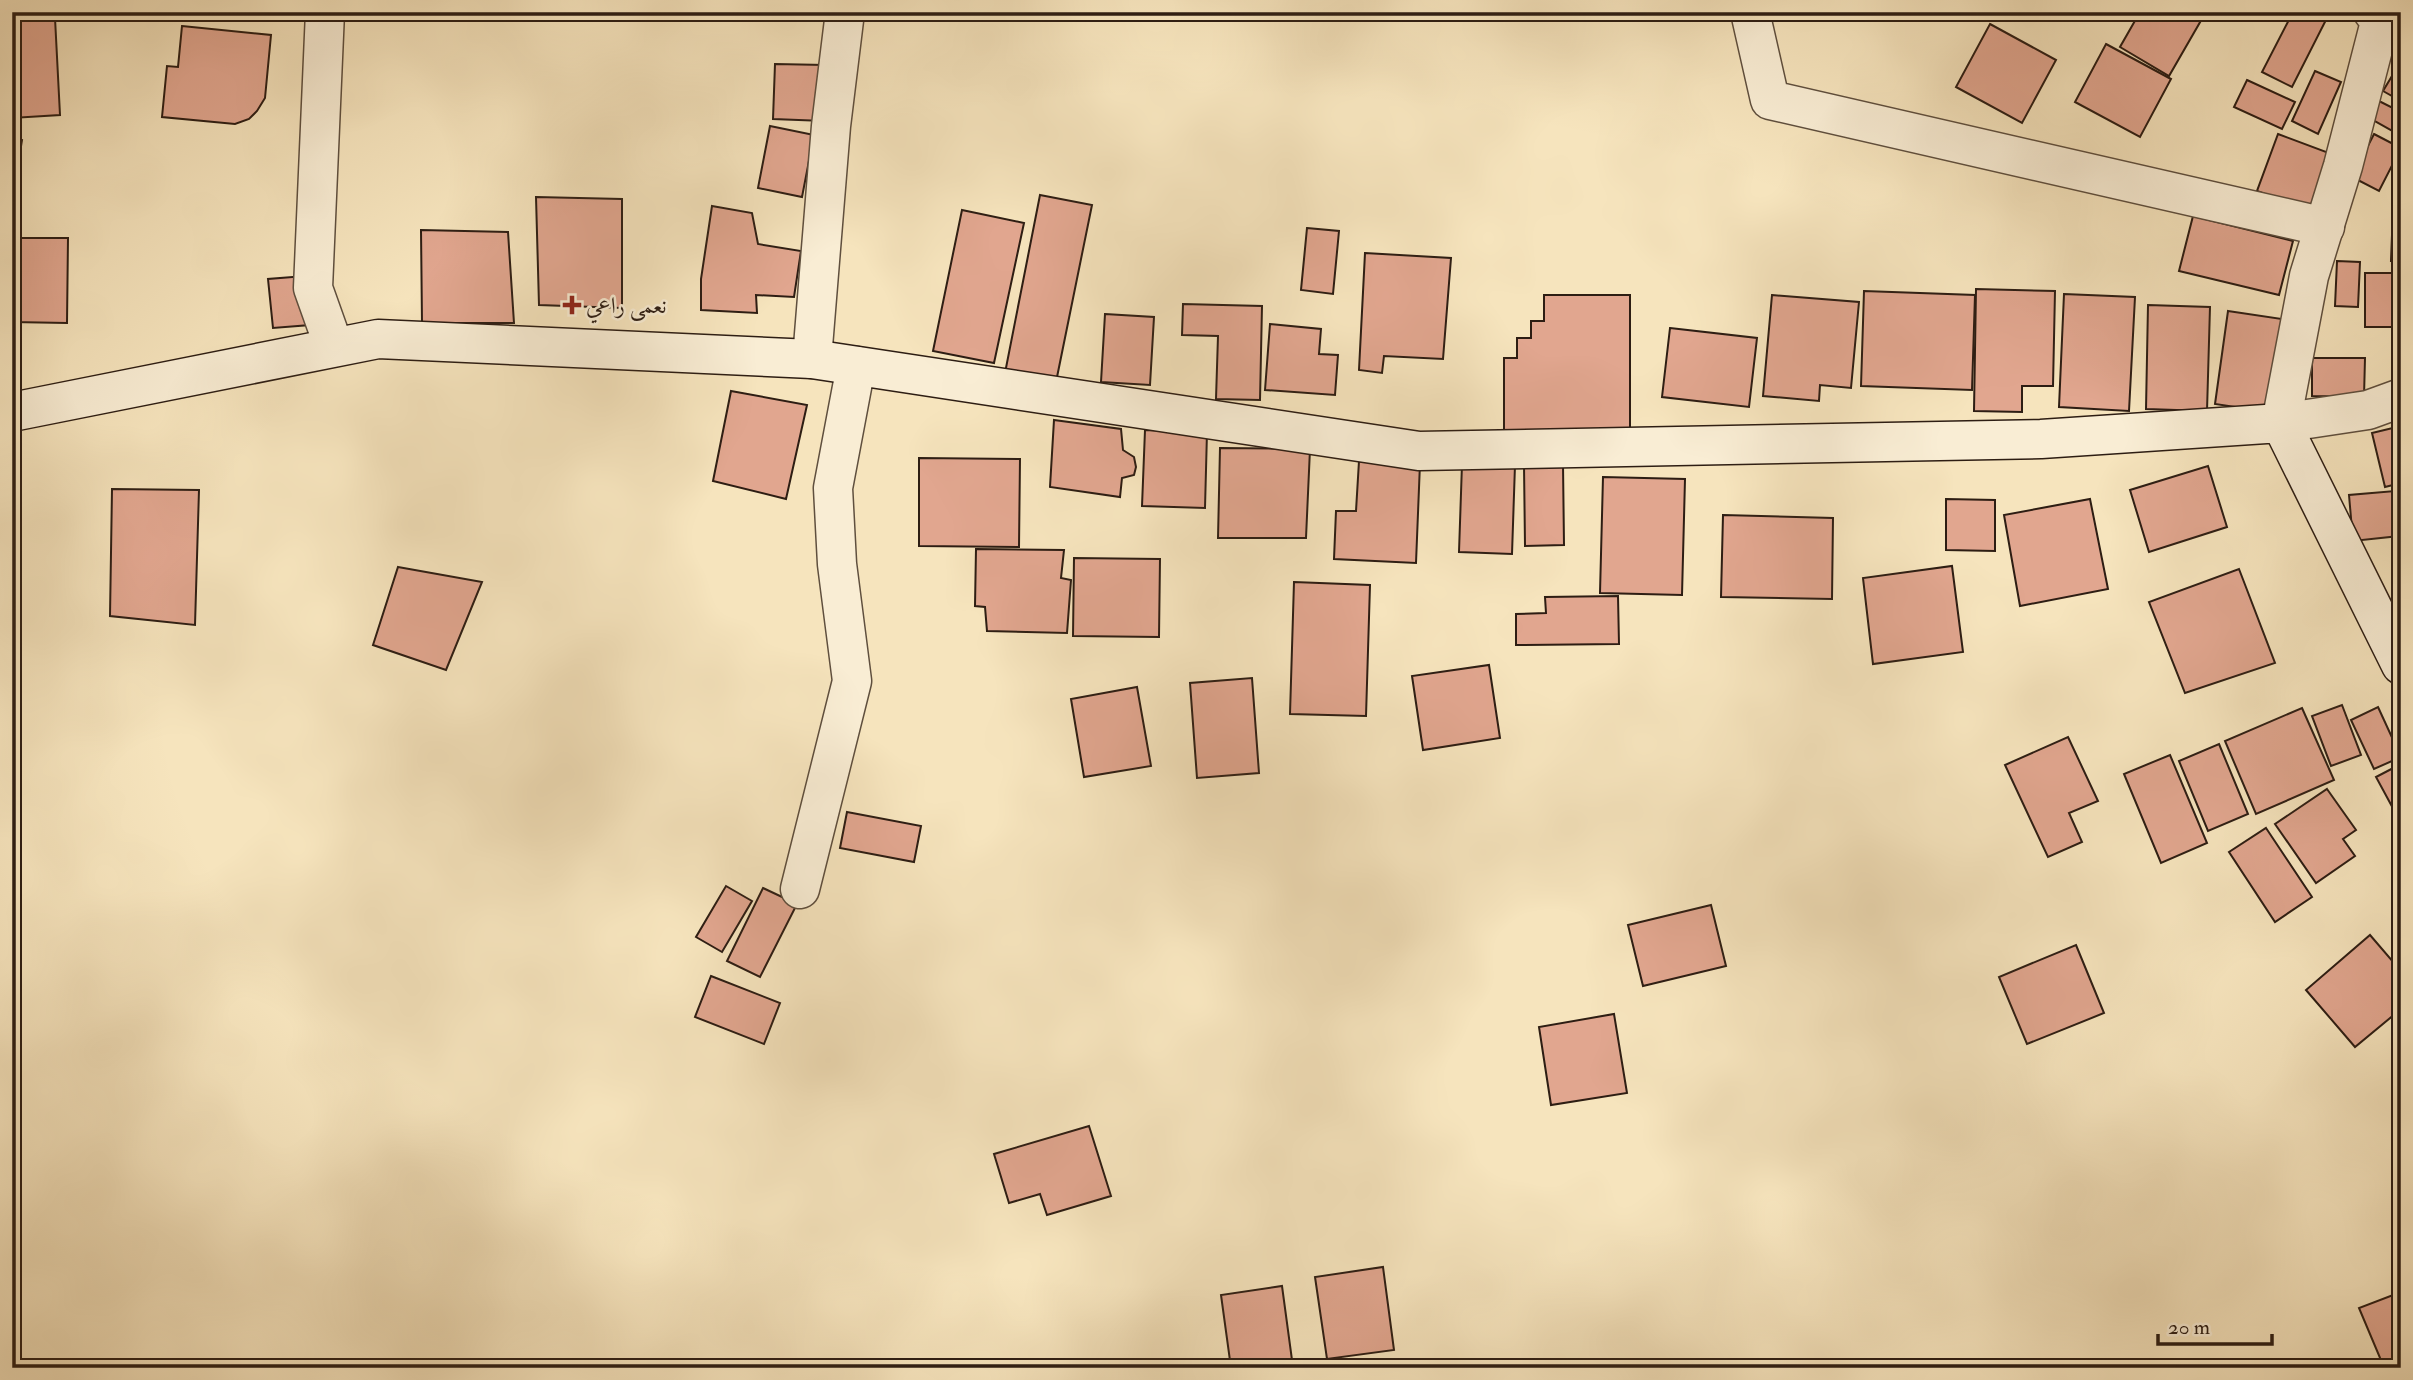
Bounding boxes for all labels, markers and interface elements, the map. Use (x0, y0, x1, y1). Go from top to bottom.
place label: نعمى راعي (586, 291, 667, 324)
marker: نعمى راعي (564, 297, 580, 313)
scale bar (2158, 1303, 2271, 1347)
text: 20 m (2168, 1314, 2210, 1341)

